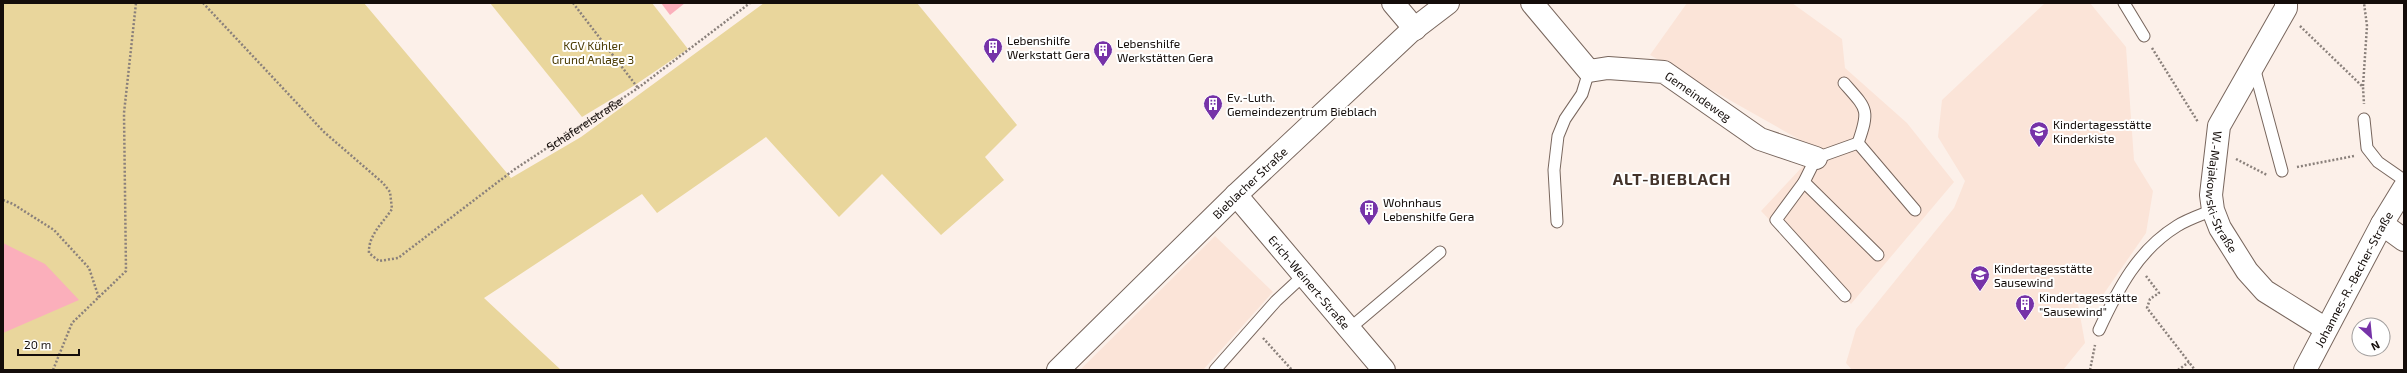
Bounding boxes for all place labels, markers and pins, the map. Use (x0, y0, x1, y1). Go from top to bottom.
place label: Lebenshilfe Werkstatt Gera (1007, 33, 1090, 61)
building icon: Lebenshilfe Werkstatt Gera (982, 36, 1004, 64)
place label: Lebenshilfe Werkstätten Gera (1117, 36, 1213, 64)
building icon: Lebenshilfe Werkstätten Gera (1092, 39, 1114, 67)
place label: Ev.-Luth. Gemeindezentrum Bieblach (1227, 90, 1377, 118)
building icon: Ev.-Luth. Gemeindezentrum Bieblach (1202, 93, 1224, 121)
place label: Kindertagesstätte Kinderkiste (2053, 117, 2151, 145)
school or university icon: Kindertagesstätte Kinderkiste (2028, 120, 2050, 148)
place label: Wohnhaus Lebenshilfe Gera (1383, 195, 1474, 223)
building icon: Wohnhaus Lebenshilfe Gera (1358, 198, 1380, 226)
place label: Kindertagesstätte Sausewind (1994, 261, 2092, 289)
school or university icon: Kindertagesstätte Sausewind (1969, 264, 1991, 292)
place label: Kindertagesstätte "Sausewind" (2039, 290, 2137, 318)
building icon: Kindertagesstätte "Sausewind" (2014, 293, 2036, 321)

